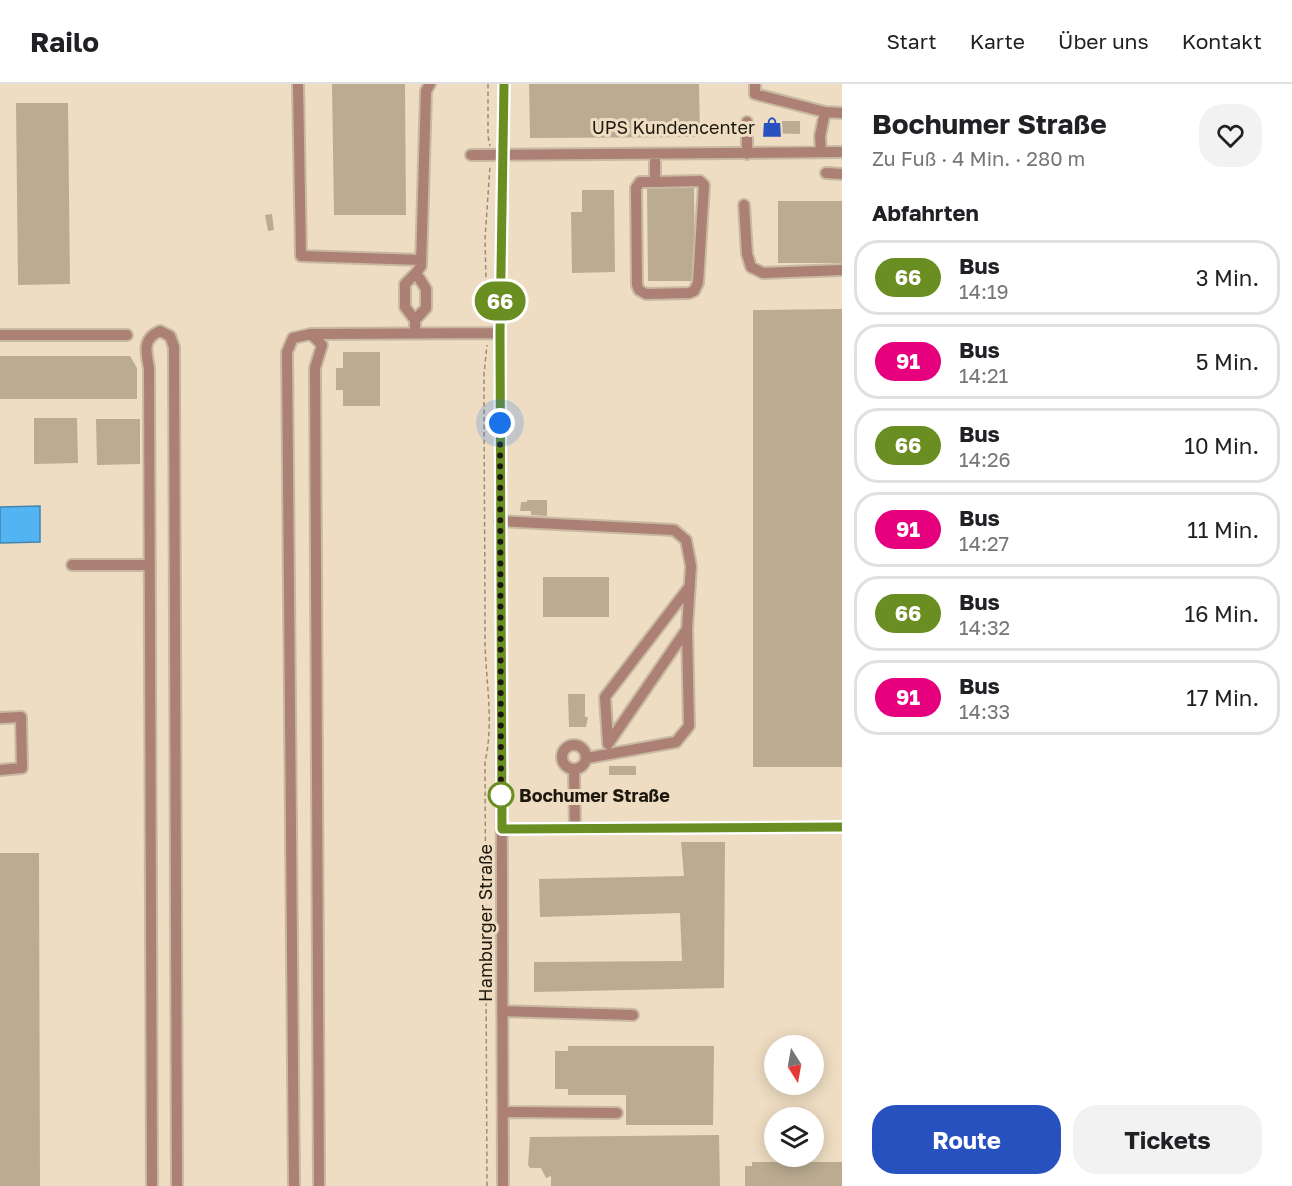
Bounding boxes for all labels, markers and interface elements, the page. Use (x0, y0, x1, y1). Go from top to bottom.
text: Railo (30, 25, 99, 58)
text: Start (886, 28, 937, 54)
text: Karte (970, 28, 1025, 54)
text: Über uns (1058, 28, 1149, 54)
text: Kontakt (1182, 28, 1262, 54)
button: heart (1199, 104, 1262, 167)
text: Bochumer Straße (872, 107, 1107, 140)
shop icon: UPS Kundencenter (760, 115, 784, 139)
place label: UPS Kundencenter (592, 116, 755, 138)
text: Zu Fuß · 4 Min. · 280 m (872, 146, 1085, 170)
text: Abfahrten (872, 199, 979, 226)
text: Bus (959, 252, 1000, 279)
text: 66 (895, 264, 921, 290)
text: 3 Min. (1196, 264, 1259, 291)
text: 14:19 (959, 279, 1009, 303)
line badge: 66 (473, 282, 527, 320)
text: 66 (487, 288, 513, 314)
text: Bus (959, 336, 1000, 363)
text: 91 (896, 348, 920, 374)
text: 5 Min. (1196, 348, 1259, 375)
text: 14:21 (959, 363, 1008, 387)
your location (485, 408, 515, 438)
text: Bus (959, 420, 1000, 447)
text: 66 (895, 432, 921, 458)
text: 10 Min. (1184, 432, 1259, 459)
text: 14:26 (959, 447, 1011, 471)
text: Bus (959, 504, 1000, 531)
text: 91 (896, 516, 920, 542)
text: 11 Min. (1187, 516, 1259, 543)
text: 14:27 (959, 531, 1009, 555)
text: Bus (959, 588, 1000, 615)
text: 66 (895, 600, 921, 626)
text: 16 Min. (1185, 600, 1259, 627)
text: 14:32 (959, 615, 1010, 639)
text: Bus (959, 672, 1000, 699)
text: 91 (896, 684, 920, 710)
text: 17 Min. (1186, 684, 1259, 711)
text: 14:33 (959, 699, 1010, 723)
marker: Bochumer Straße (488, 782, 514, 808)
place label: Bochumer Straße (519, 784, 670, 806)
street label: Hamburger Straße (474, 844, 496, 1002)
north arrow (764, 1035, 824, 1095)
map controls (764, 1035, 824, 1167)
button: Route (872, 1105, 1061, 1174)
button: Tickets (1073, 1105, 1262, 1174)
button: layers (764, 1107, 824, 1167)

